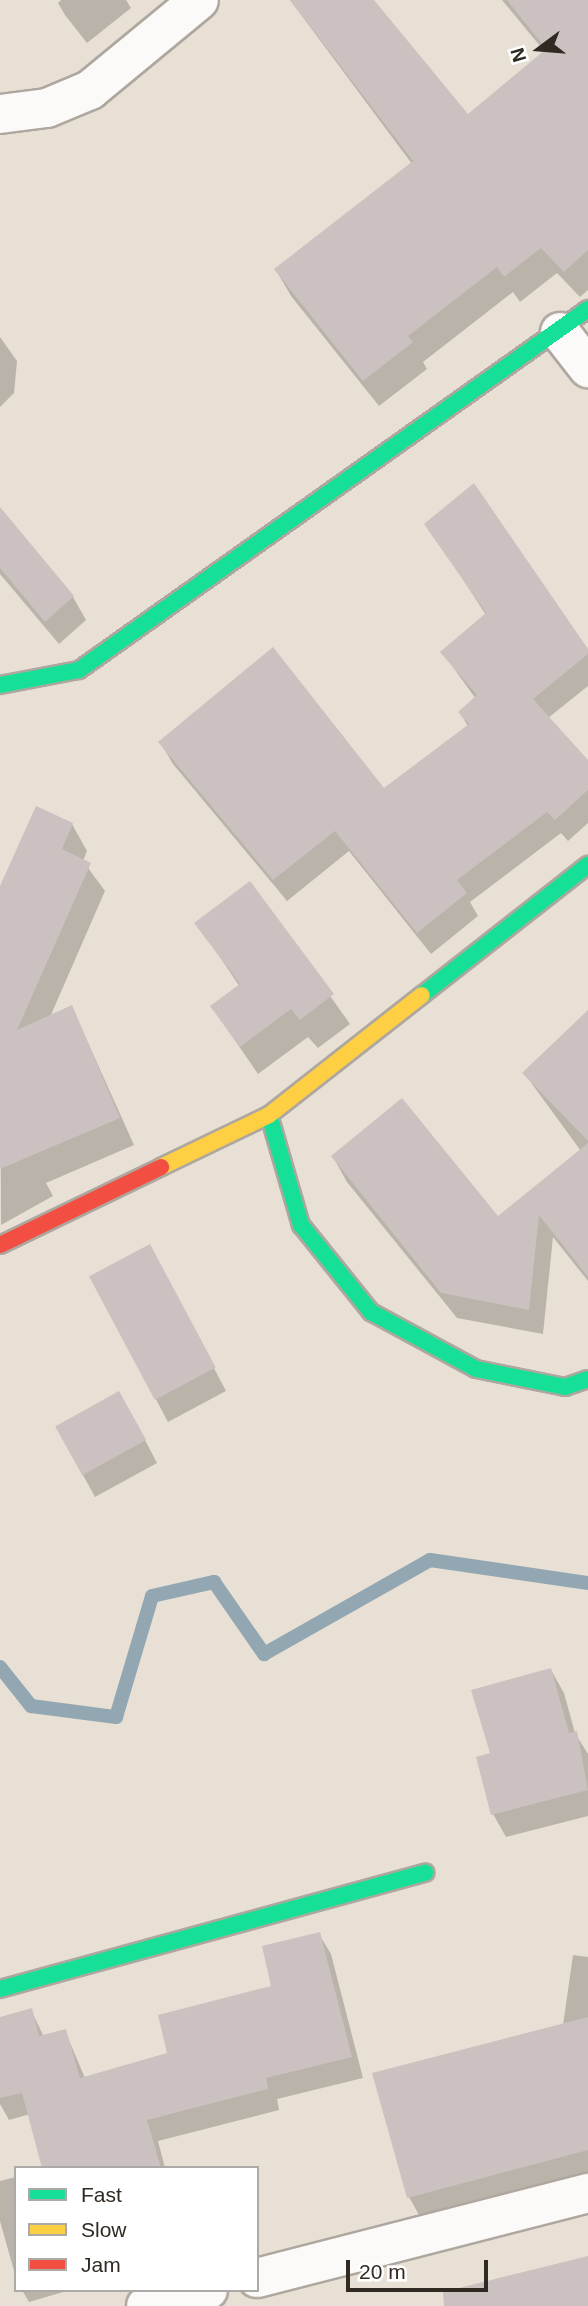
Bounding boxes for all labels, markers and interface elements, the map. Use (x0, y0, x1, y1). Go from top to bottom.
north arrow (504, 14, 574, 84)
text: N (506, 45, 530, 64)
legend (14, 2166, 259, 2292)
text: Fast (81, 2183, 122, 2206)
text: Slow (81, 2218, 127, 2241)
scale bar (350, 2246, 492, 2290)
text: Jam (81, 2253, 121, 2276)
text: 20 m (359, 2260, 406, 2283)

